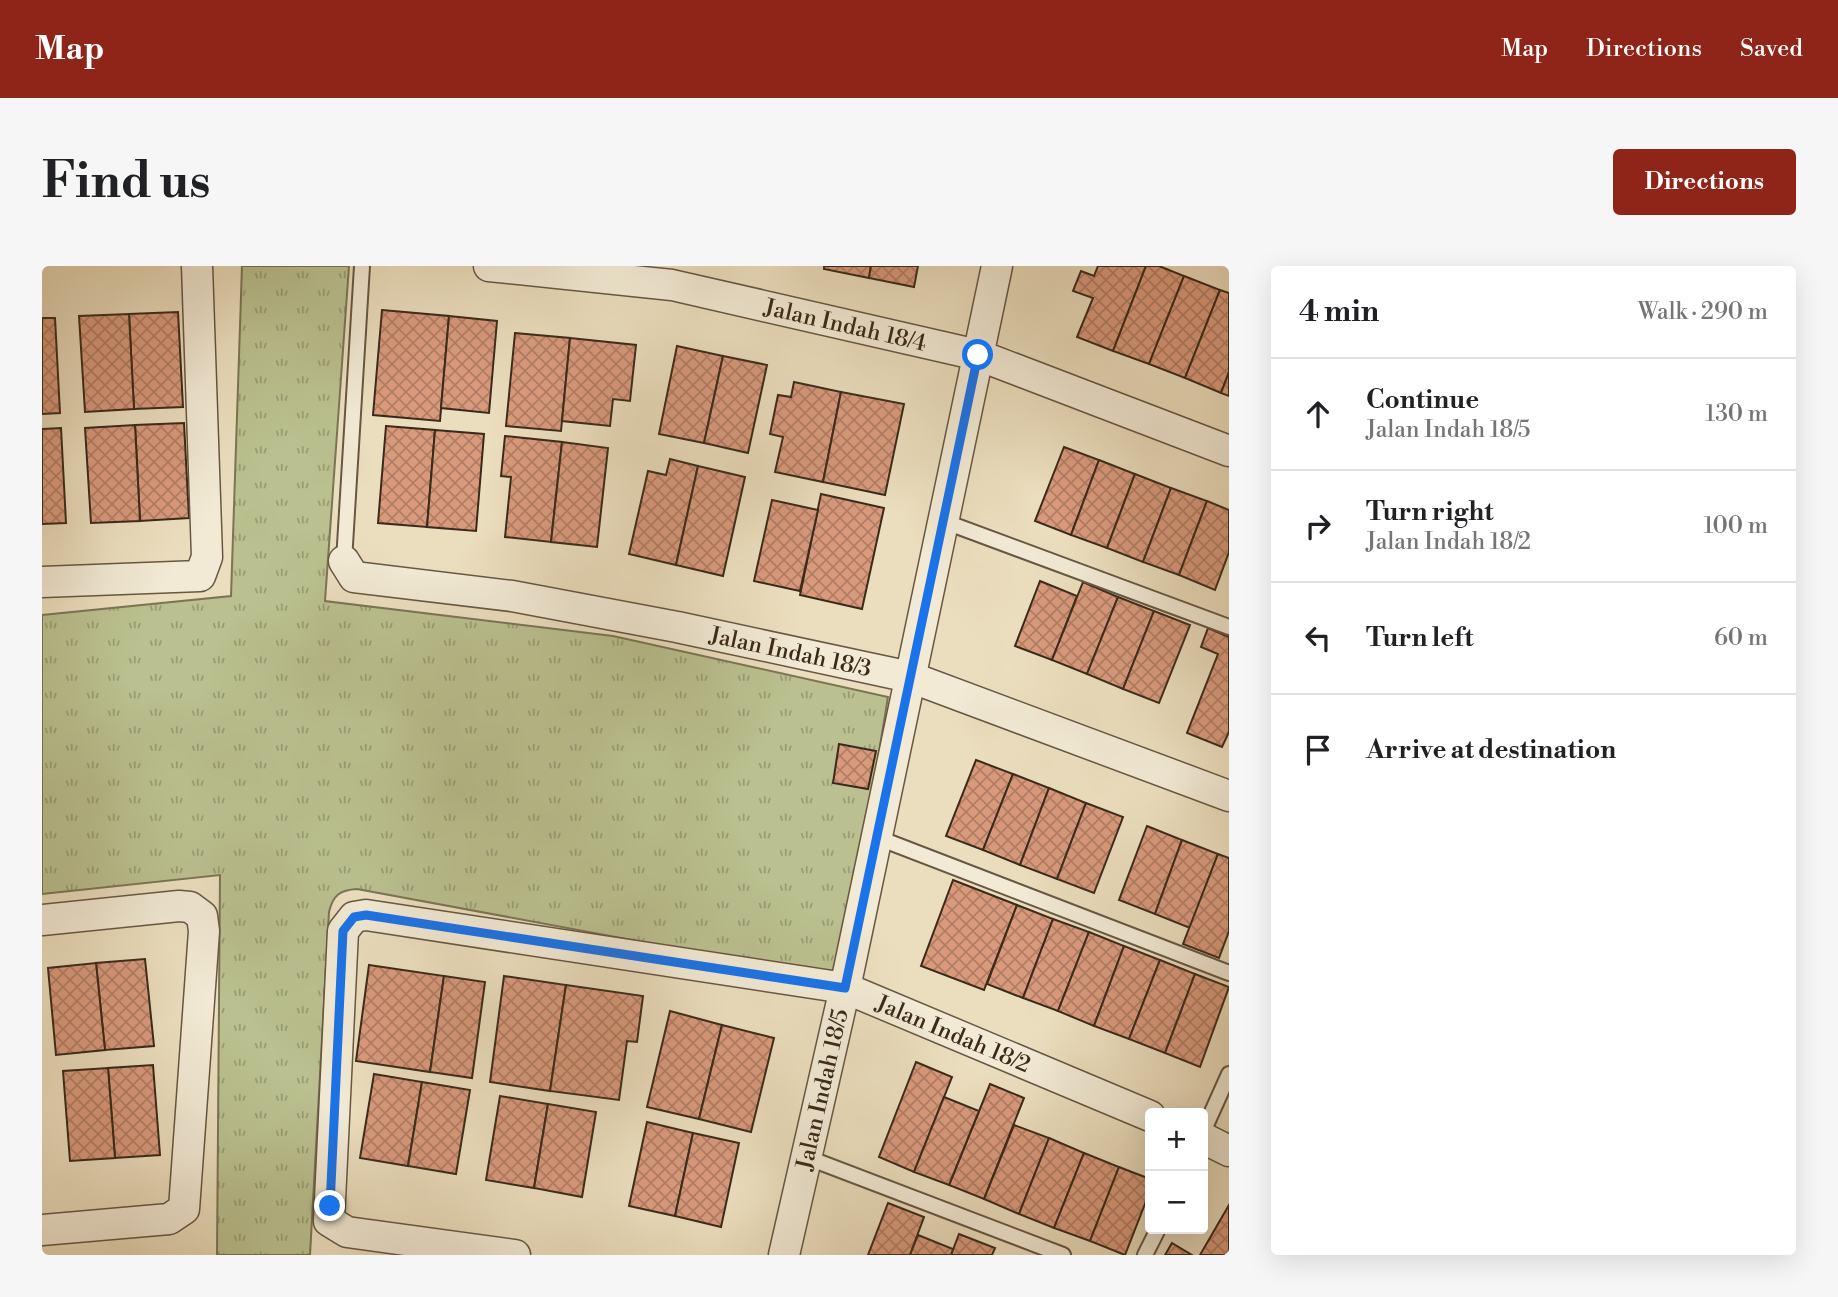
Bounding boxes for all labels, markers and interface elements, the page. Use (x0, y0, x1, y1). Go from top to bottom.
text: Map (35, 29, 104, 70)
text: Map (1501, 34, 1548, 64)
text: Directions (1586, 34, 1702, 64)
text: Saved (1740, 34, 1803, 64)
button: Directions (1613, 149, 1796, 215)
text: Find us (42, 152, 211, 213)
street label: Jalan Indah 18/4 (761, 293, 929, 358)
text: 4 min (1299, 293, 1379, 331)
text: Walk · 290 m (1638, 298, 1768, 326)
route start (962, 339, 993, 370)
text: Continue (1366, 384, 1479, 416)
icon: ahead (1299, 395, 1337, 433)
text: 130 m (1705, 400, 1768, 428)
text: Jalan Indah 18/5 (1366, 416, 1530, 444)
text: Turn right (1366, 496, 1494, 528)
icon: right (1299, 507, 1337, 545)
text: 100 m (1703, 512, 1768, 540)
text: Jalan Indah 18/2 (1366, 528, 1531, 556)
icon: left (1299, 619, 1337, 657)
street label: Jalan Indah 18/3 (706, 621, 874, 683)
text: Turn left (1366, 622, 1474, 654)
text: 60 m (1714, 624, 1768, 652)
icon: arrive (1299, 731, 1337, 769)
text: Arrive at destination (1366, 734, 1616, 766)
street label: Jalan Indah 18/2 (871, 989, 1034, 1079)
street label: Jalan Indah 18/5 (791, 1006, 855, 1174)
map controls (1145, 1108, 1208, 1234)
button: + (1145, 1108, 1208, 1171)
button: − (1145, 1171, 1208, 1234)
route end (314, 1190, 345, 1221)

